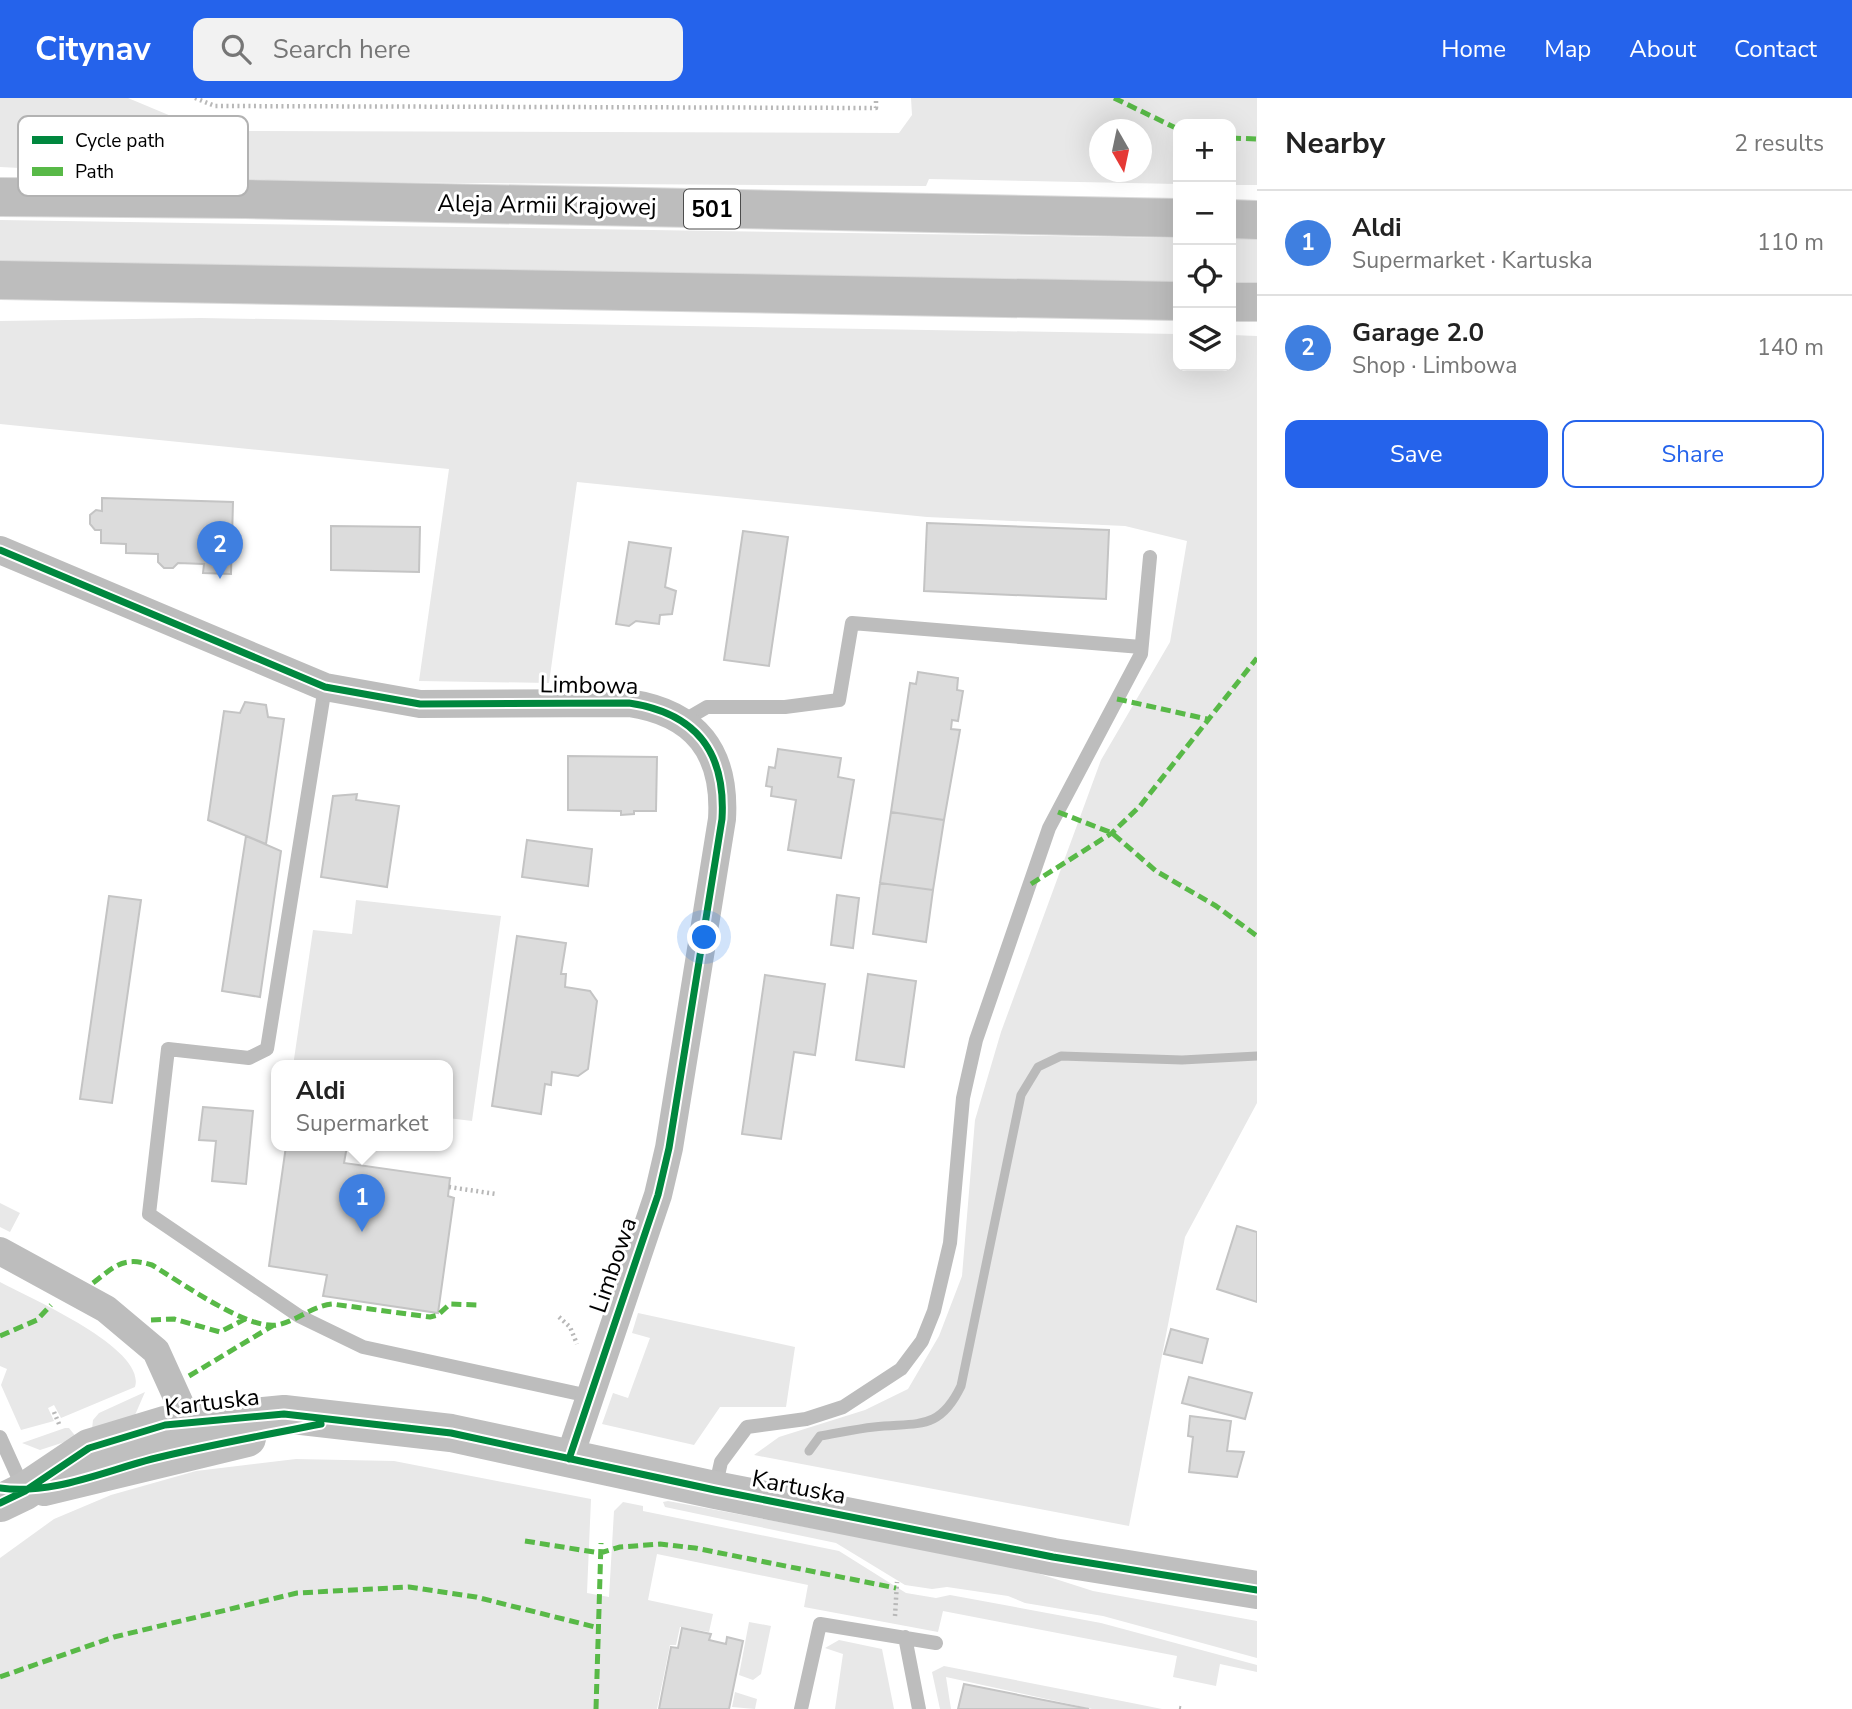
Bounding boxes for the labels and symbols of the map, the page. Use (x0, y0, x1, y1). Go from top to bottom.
legend (18, 116, 248, 196)
north arrow (1089, 119, 1152, 182)
text: Cycle path (75, 128, 165, 154)
text: Path (75, 159, 114, 185)
street label: Aleja Armii Krajowej (437, 187, 657, 223)
road number: 501 (684, 190, 740, 228)
pin: 2 (197, 521, 243, 579)
street label: Limbowa (539, 668, 639, 702)
your location (687, 920, 721, 954)
pin: 1 (339, 1174, 385, 1232)
street label: Limbowa (582, 1213, 644, 1317)
street label: Kartuska (163, 1380, 261, 1424)
street label: Kartuska (749, 1462, 849, 1512)

